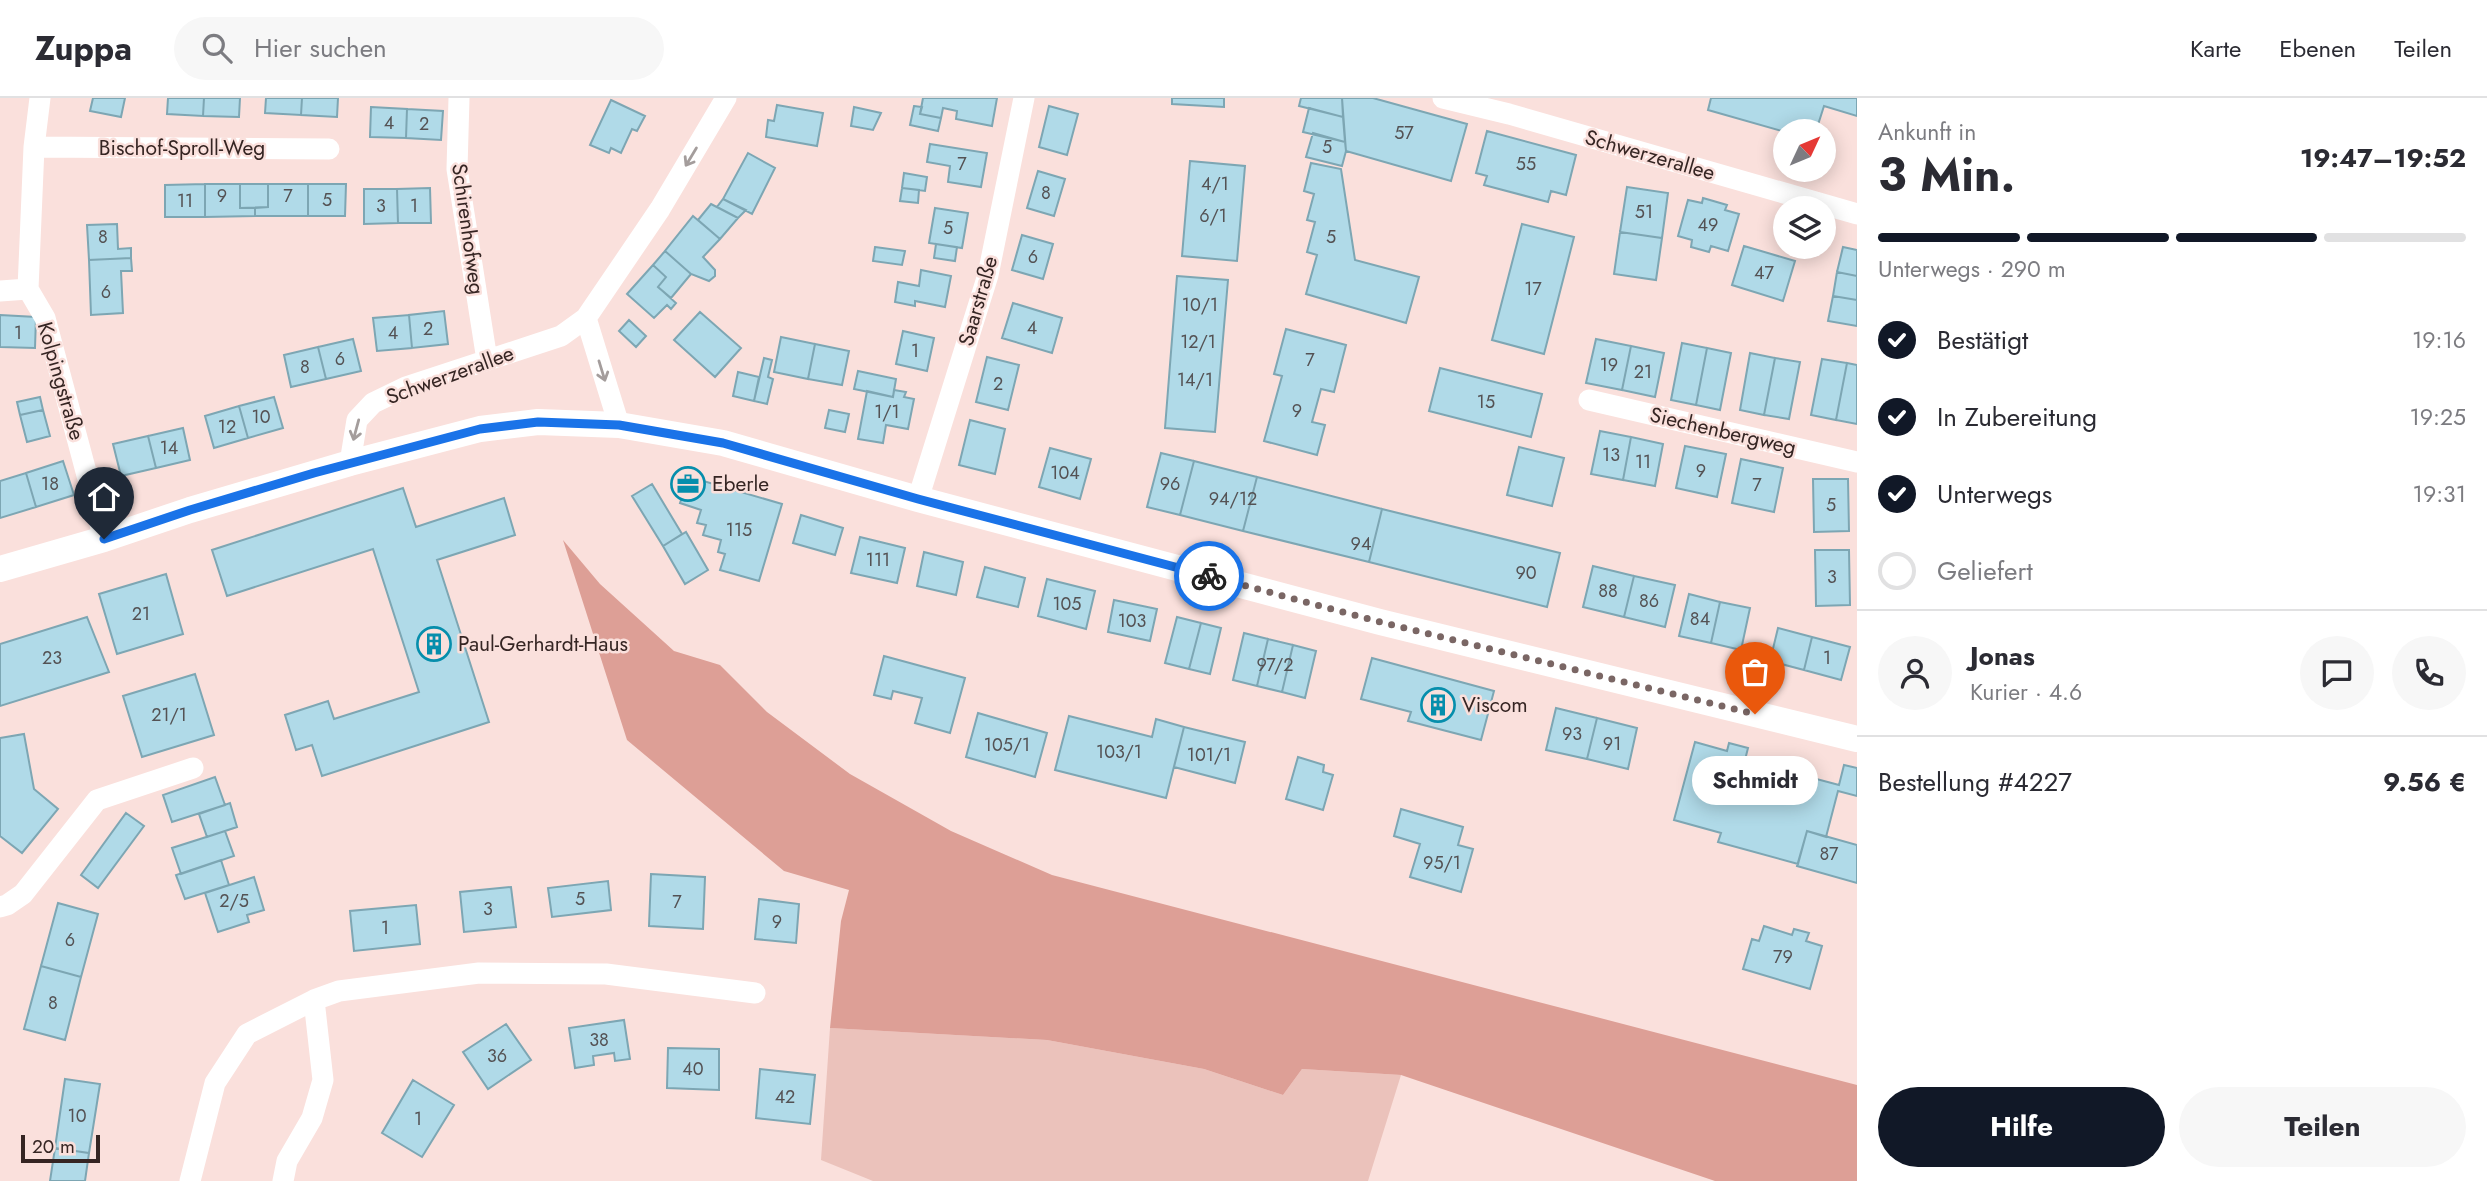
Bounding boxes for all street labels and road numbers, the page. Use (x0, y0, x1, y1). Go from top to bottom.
street label: Schwerzerallee (1582, 122, 1719, 188)
street label: Bischof-Sproll-Weg (99, 133, 265, 163)
street label: Schirenhofweg (444, 162, 492, 296)
street label: Saarstraße (951, 252, 1005, 350)
street label: Kolpingstraße (30, 318, 92, 444)
street label: Schwerzerallee (382, 338, 518, 412)
street label: Siechenbergweg (1647, 400, 1799, 462)

